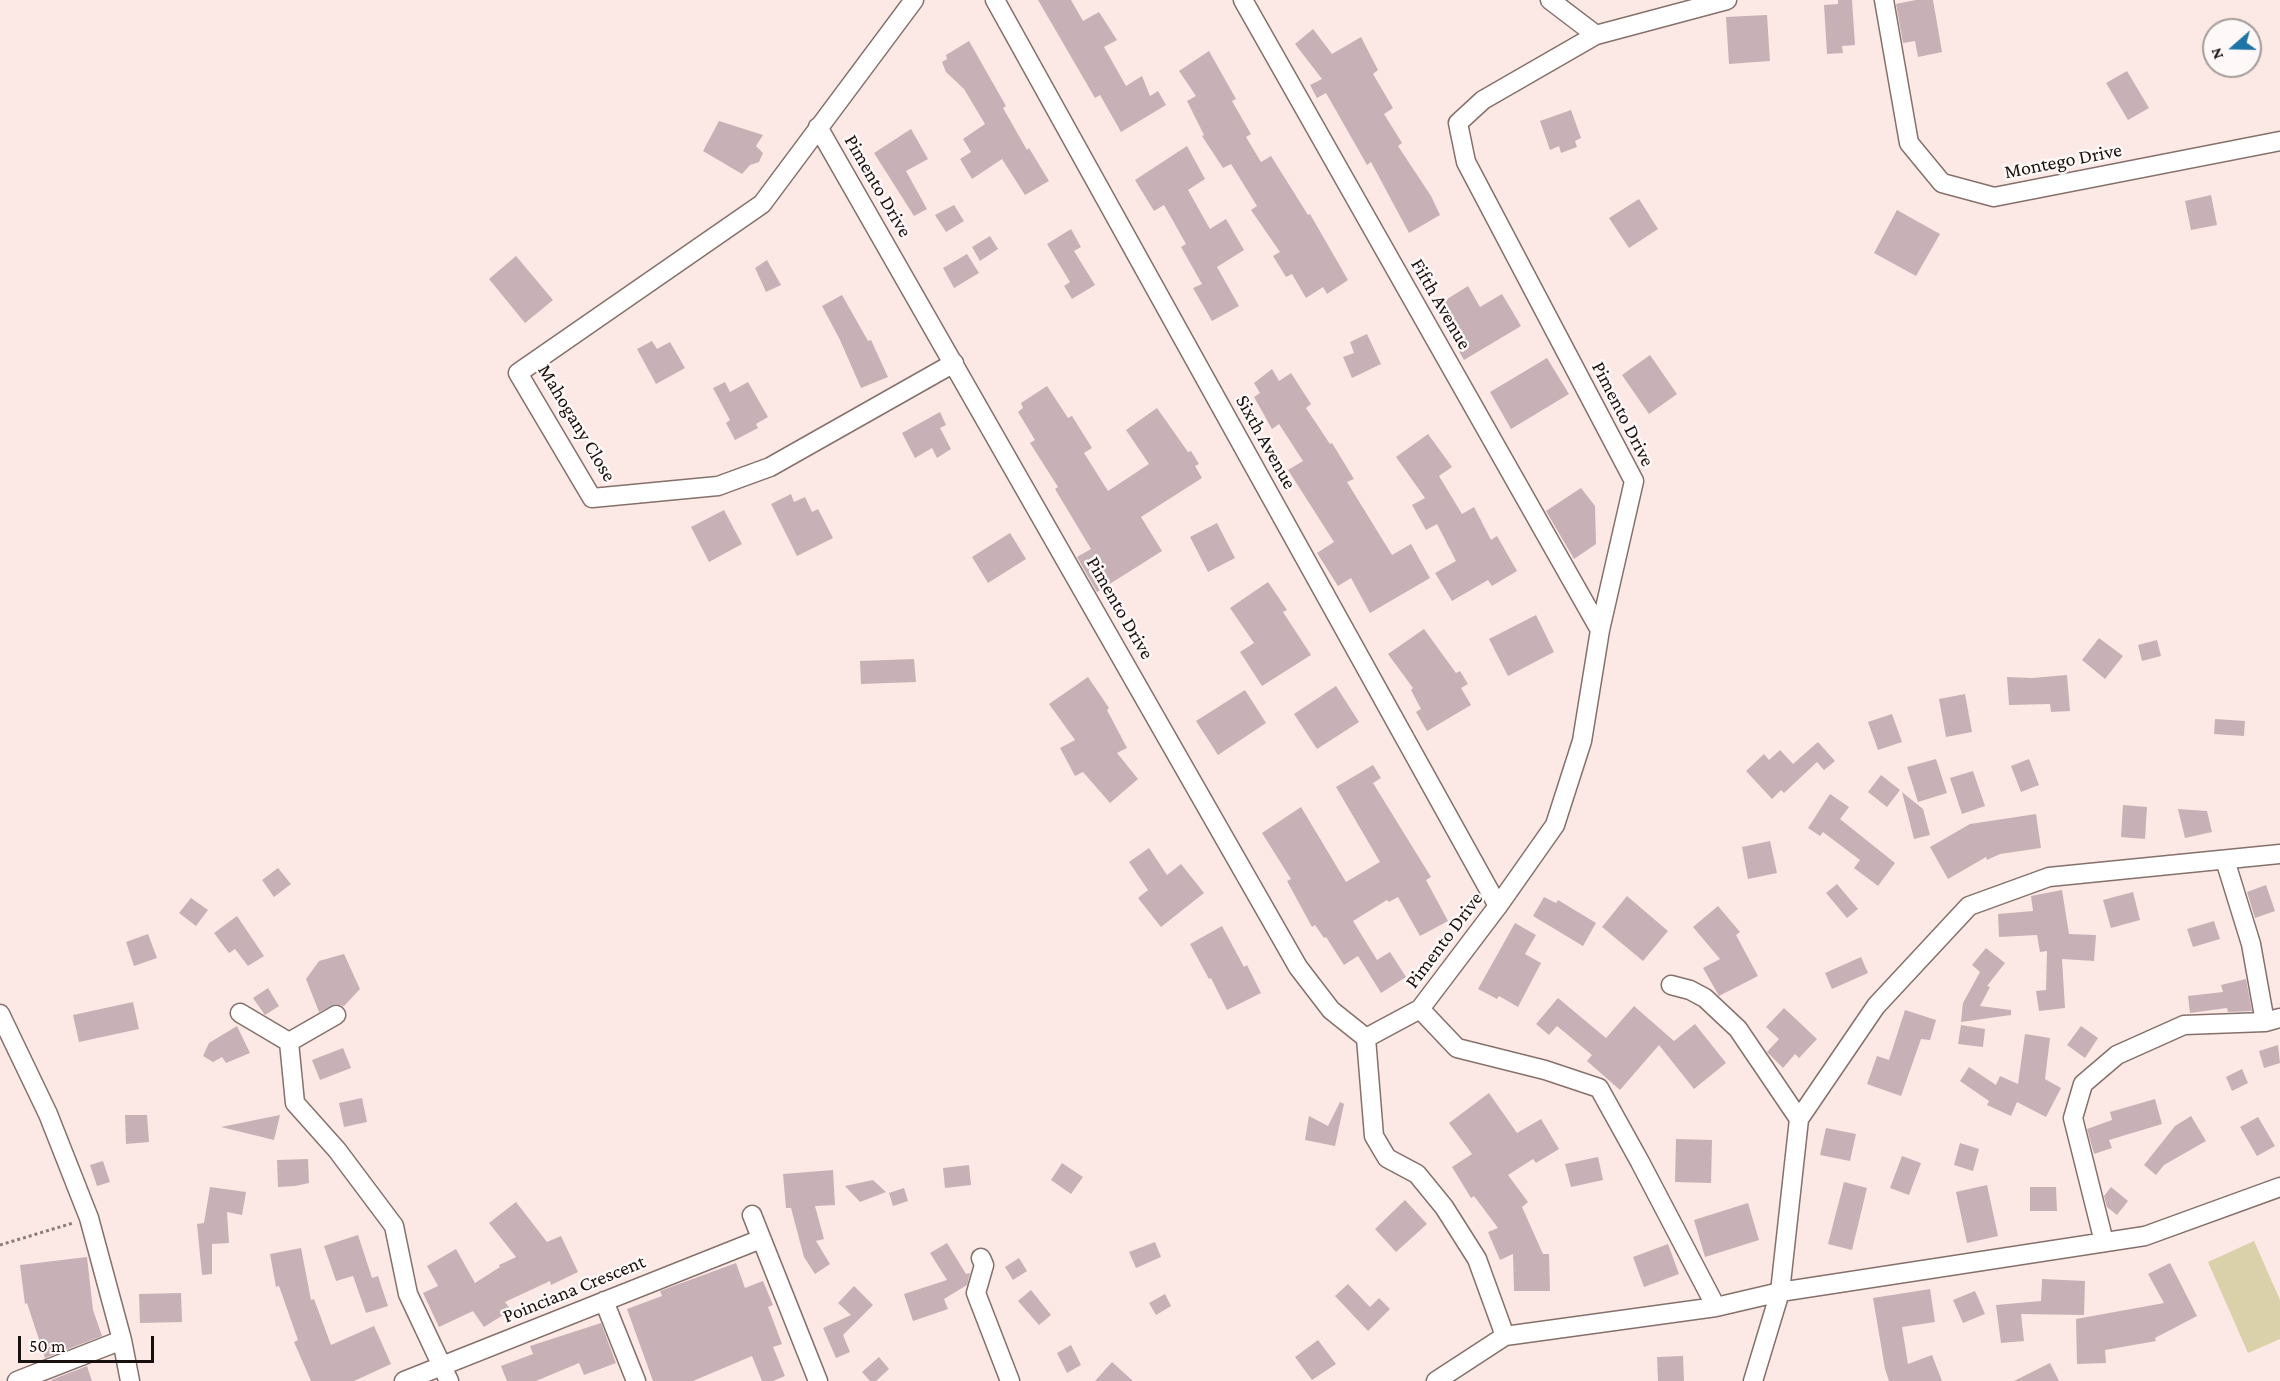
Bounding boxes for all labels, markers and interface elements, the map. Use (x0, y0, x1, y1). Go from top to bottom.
north arrow (2202, 18, 2262, 78)
text: N (2207, 46, 2226, 62)
street label: Pimento Drive (839, 130, 917, 242)
street label: Montego Drive (2002, 138, 2124, 184)
street label: Fifth Avenue (1405, 254, 1477, 354)
street label: Pimento Drive (1586, 358, 1660, 470)
street label: Mahogany Close (533, 360, 621, 486)
street label: Sixth Avenue (1230, 391, 1302, 493)
street label: Pimento Drive (1081, 552, 1159, 664)
street label: Pimento Drive (1400, 887, 1488, 993)
street label: Poinciana Crescent (499, 1249, 649, 1329)
scale bar (21, 1324, 158, 1362)
text: 50 m (29, 1336, 66, 1356)

